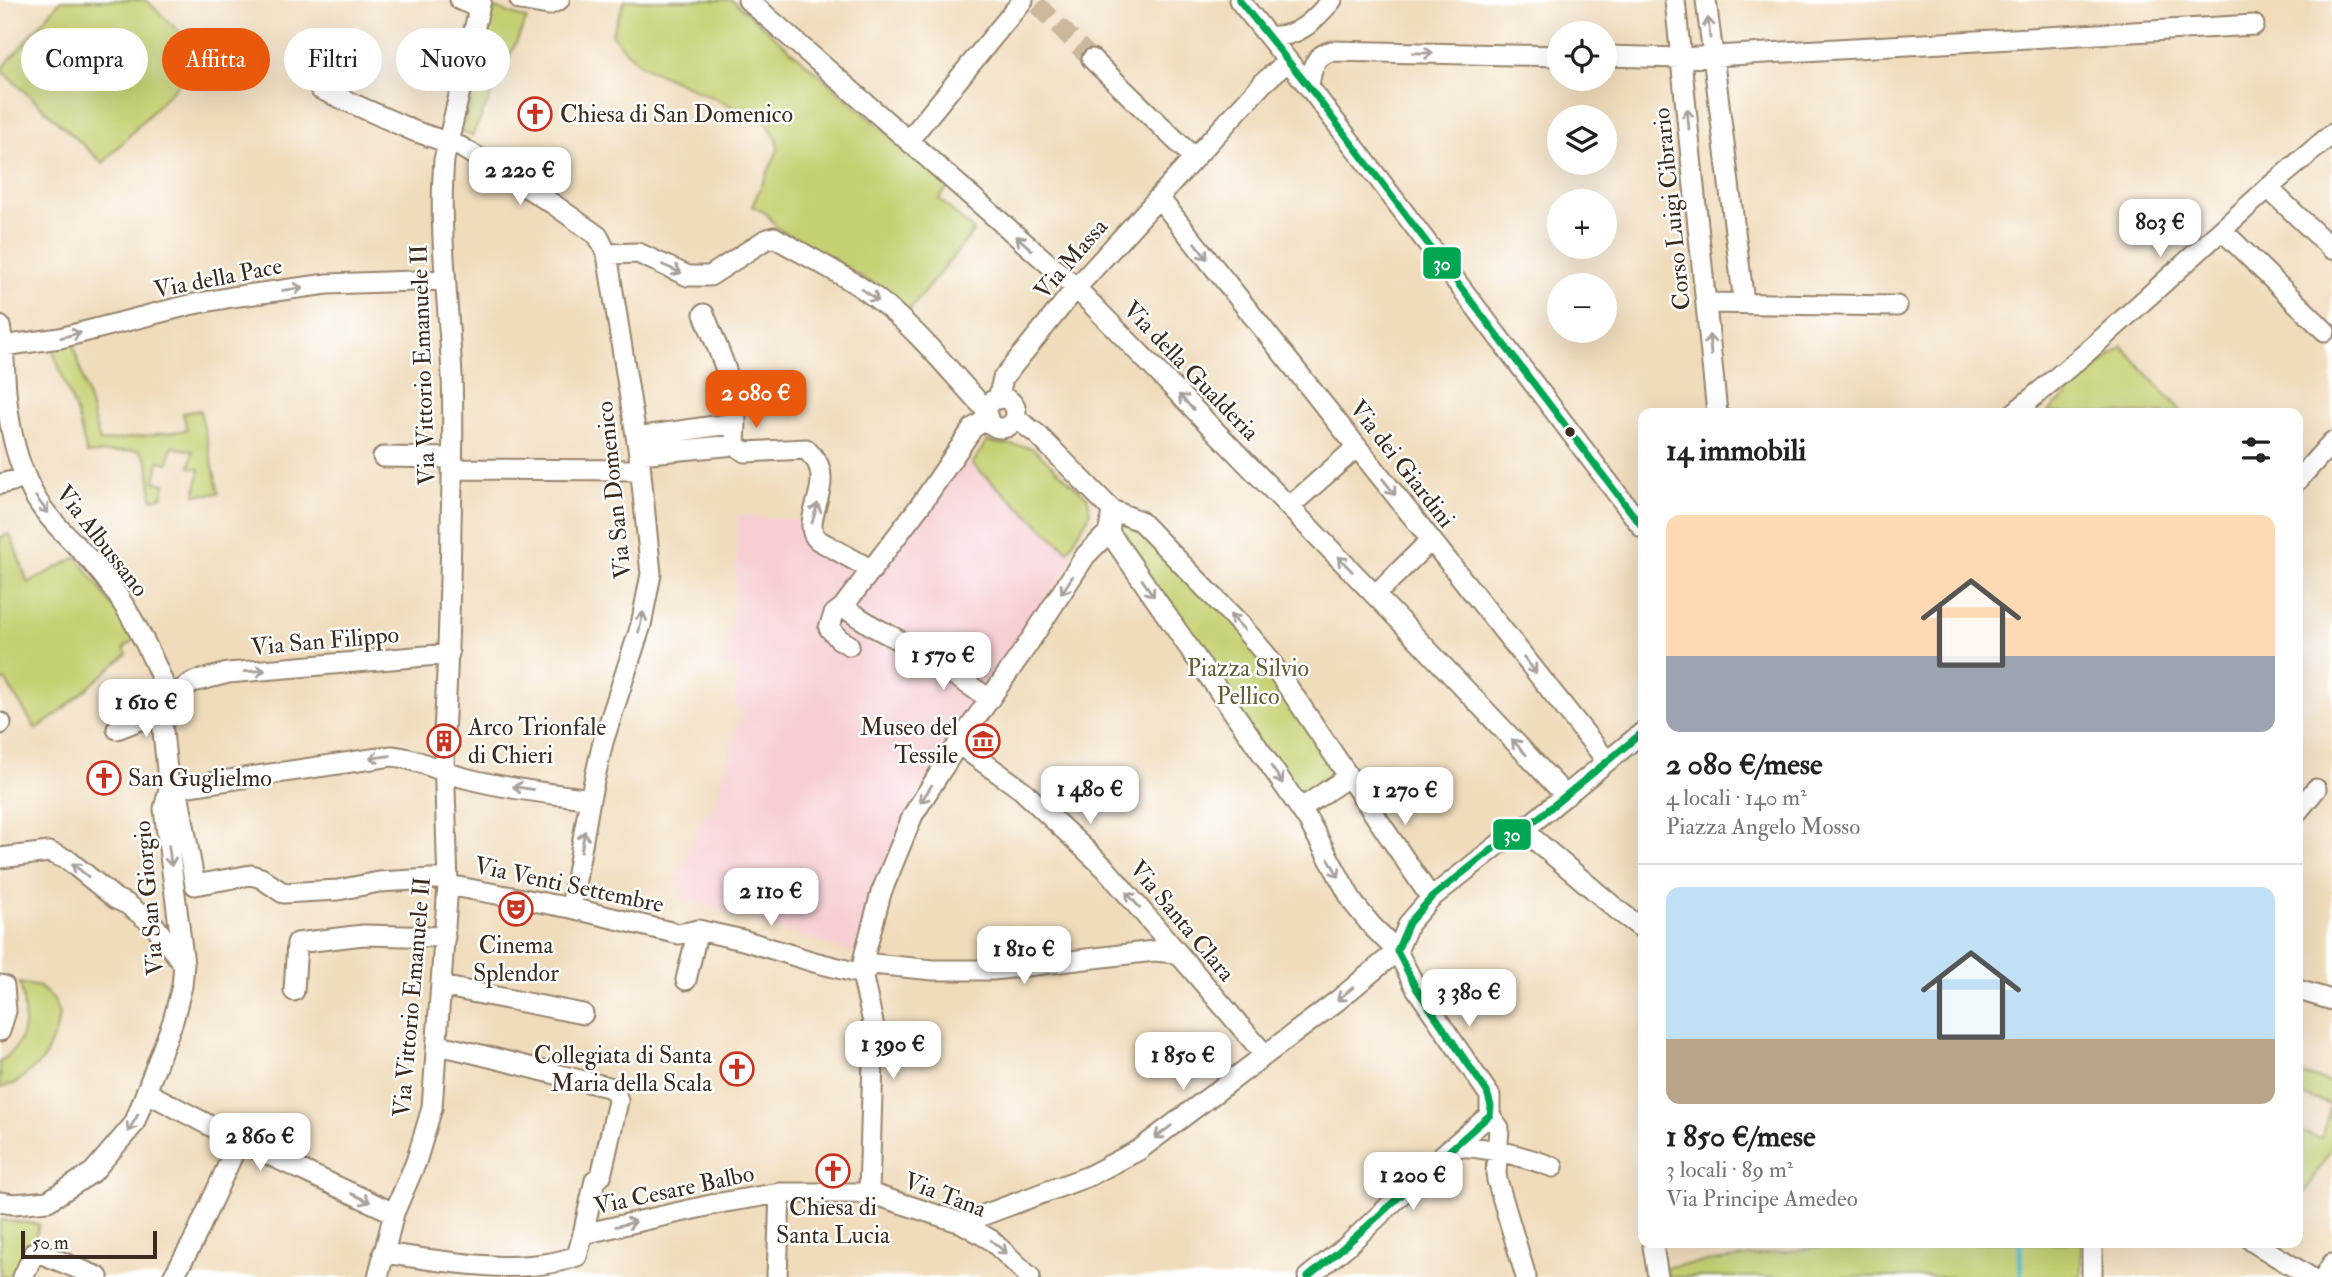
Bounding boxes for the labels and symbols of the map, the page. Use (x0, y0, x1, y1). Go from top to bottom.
one-way arrow (1702, 17, 1715, 40)
one-way arrow (1411, 46, 1434, 59)
church icon: Chiesa di San Domenico (516, 95, 554, 133)
place label: Chiesa di San Domenico (560, 99, 793, 130)
street label: Corso Luigi Cibrario (1646, 106, 1698, 312)
one-way arrow (1681, 108, 1694, 131)
pin: 2 220 € (455, 148, 585, 207)
pin: 803 € (2111, 200, 2209, 259)
street label: Via Massa (1027, 211, 1115, 306)
one-way arrow (1016, 234, 1033, 251)
one-way arrow (1194, 241, 1209, 260)
street label: Via Vittorio Emanuele II (403, 244, 443, 486)
line badge: 30 (1422, 246, 1462, 280)
street label: Via della Pace (151, 250, 285, 306)
text: 30 (1433, 252, 1451, 276)
one-way arrow (661, 263, 682, 276)
one-way arrow (281, 282, 304, 295)
one-way arrow (860, 288, 879, 302)
street label: Via della Gualderia (1116, 294, 1266, 448)
one-way arrow (59, 328, 82, 341)
one-way arrow (1704, 334, 1717, 357)
pin: 2 080 € (691, 370, 821, 430)
one-way arrow (1178, 393, 1195, 410)
street label: Via dei Giardini (1342, 394, 1462, 534)
street label: Via San Domenico (589, 400, 639, 580)
unlabelled marker (1563, 425, 1577, 439)
one-way arrow (1381, 477, 1396, 495)
street label: Via Albussano (49, 479, 155, 603)
one-way arrow (34, 496, 49, 515)
one-way arrow (809, 502, 822, 524)
one-way arrow (1337, 556, 1354, 573)
one-way arrow (1059, 575, 1074, 594)
one-way arrow (1141, 578, 1155, 597)
one-way arrow (635, 611, 649, 634)
one-way arrow (1229, 614, 1246, 631)
street label: Via San Filippo (250, 619, 400, 663)
pin: 1 570 € (878, 632, 1008, 692)
park label: Piazza Silvio Pellico (1187, 653, 1309, 712)
one-way arrow (1522, 655, 1538, 673)
one-way arrow (243, 664, 266, 677)
pin: 1 610 € (81, 680, 211, 739)
place label: Arco Trionfale di Chieri (467, 712, 606, 771)
place label: Museo del Tessile (860, 712, 958, 771)
building icon: Arco Trionfale di Chieri (425, 722, 463, 760)
museum icon: Museo del Tessile (964, 722, 1002, 760)
one-way arrow (1511, 738, 1528, 755)
one-way arrow (369, 751, 392, 764)
church icon: San Guglielmo (85, 759, 123, 797)
place label: San Guglielmo (128, 763, 272, 794)
one-way arrow (1270, 765, 1284, 784)
pin: 1 480 € (1025, 766, 1155, 826)
pin: 1 270 € (1340, 768, 1470, 827)
one-way arrow (512, 781, 535, 794)
one-way arrow (919, 784, 933, 804)
line badge: 30 (1492, 818, 1532, 851)
street label: Via San Giorgio (127, 819, 171, 977)
text: 30 (1503, 823, 1521, 847)
one-way arrow (577, 830, 590, 853)
one-way arrow (163, 844, 176, 867)
street label: Via Venti Settembre (472, 850, 666, 920)
street label: Via Santa Clara (1122, 854, 1242, 989)
one-way arrow (1327, 857, 1341, 877)
one-way arrow (72, 863, 90, 878)
pin: 2 110 € (706, 869, 836, 928)
street label: Via Vittorio Emanuele II (386, 876, 438, 1118)
theatre icon: Cinema Splendor (497, 890, 535, 928)
one-way arrow (1125, 891, 1141, 909)
pin: 1 810 € (959, 926, 1089, 986)
place label: Cinema Splendor (473, 930, 559, 989)
pin: 3 380 € (1404, 970, 1534, 1029)
one-way arrow (1336, 986, 1354, 1002)
pin: 1 390 € (828, 1021, 958, 1081)
pin: 1 850 € (1118, 1032, 1248, 1092)
place label: Collegiata di Santa Maria della Scala (534, 1040, 713, 1099)
church icon: Collegiata di Santa Maria della Scala (718, 1050, 756, 1088)
one-way arrow (126, 1112, 140, 1132)
pin: 2 860 € (195, 1114, 325, 1173)
one-way arrow (1155, 1124, 1173, 1139)
church icon: Chiesa di Santa Lucia (814, 1152, 852, 1190)
pin: 1 200 € (1348, 1152, 1478, 1212)
street label: Via Cesare Balbo (591, 1158, 757, 1222)
street label: Via Tana (900, 1165, 991, 1225)
one-way arrow (350, 1192, 372, 1205)
place label: Chiesa di Santa Lucia (776, 1192, 891, 1251)
one-way arrow (614, 1217, 637, 1230)
scale bar (21, 1228, 158, 1260)
one-way arrow (989, 1239, 1007, 1254)

